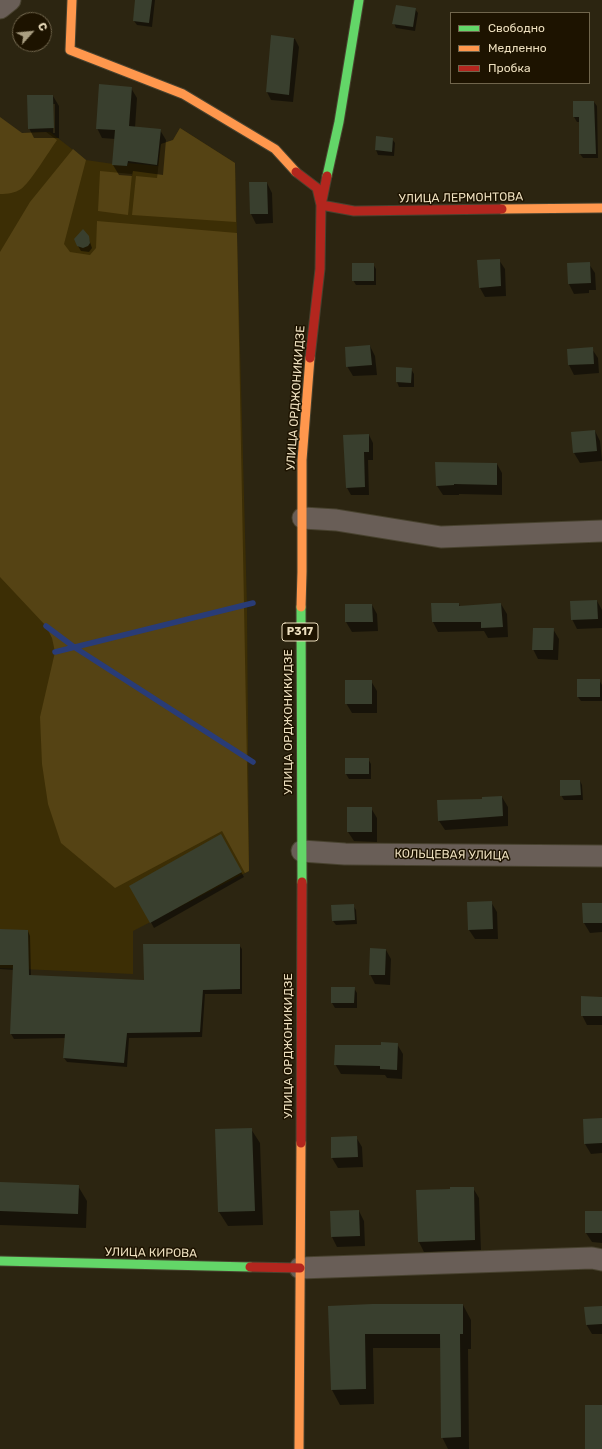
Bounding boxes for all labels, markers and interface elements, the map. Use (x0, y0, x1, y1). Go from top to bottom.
north arrow (12, 12, 52, 52)
legend (450, 12, 590, 84)
text: С (35, 20, 50, 33)
text: Свободно (488, 21, 545, 35)
text: Медленно (488, 41, 547, 55)
text: Пробка (488, 61, 531, 75)
street label: УЛИЦА ЛЕРМОНТОВА (399, 190, 523, 206)
street label: УЛИЦА ОРДЖОНИКИДЗЕ (284, 325, 308, 471)
road number: Р317 (282, 623, 318, 641)
street label: УЛИЦА ОРДЖОНИКИДЗЕ (282, 649, 296, 795)
street label: КОЛЬЦЕВАЯ УЛИЦА (394, 847, 510, 863)
street label: УЛИЦА ОРДЖОНИКИДЗЕ (282, 973, 296, 1119)
street label: УЛИЦА КИРОВА (105, 1245, 197, 1261)

